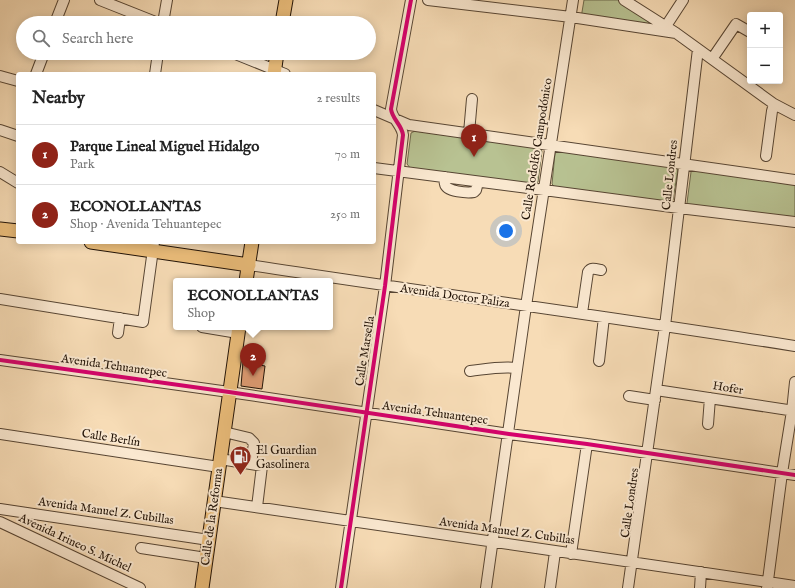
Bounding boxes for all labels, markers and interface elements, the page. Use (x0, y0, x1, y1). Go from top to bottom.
map controls (747, 12, 783, 84)
button: + (747, 12, 783, 48)
search box (16, 16, 376, 60)
icon: search (30, 27, 52, 49)
text: Search here (62, 29, 133, 48)
button: − (747, 48, 783, 84)
street label: Calle Rodolfo Campodónico (518, 76, 557, 221)
text: Nearby (32, 88, 85, 109)
text: 2 results (316, 90, 360, 107)
pin: 1 (461, 124, 487, 157)
text: Parque Lineal Miguel Hidalgo (70, 137, 259, 156)
street label: Calle Londres (659, 139, 681, 211)
text: 1 (43, 146, 47, 163)
text: 70 m (335, 146, 360, 163)
text: Park (70, 156, 95, 173)
text: ECONOLLANTAS (70, 197, 201, 216)
text: 2 (42, 206, 48, 223)
text: 250 m (330, 206, 360, 223)
text: Shop · Avenida Tehuantepec (70, 216, 221, 233)
your location (496, 221, 516, 241)
popup (173, 278, 333, 330)
street label: Avenida Doctor Paliza (398, 281, 512, 311)
text: ECONOLLANTAS (187, 286, 319, 305)
text: Shop (187, 305, 215, 322)
street label: Calle Marsella (352, 314, 378, 387)
pin: 2 (240, 343, 266, 376)
street label: Avenida Tehuantepec (59, 351, 168, 382)
street label: Hofer (712, 378, 745, 398)
street label: Avenida Tehuantepec (380, 398, 489, 429)
street label: Calle Berlín (81, 426, 142, 450)
place label: El Guardian Gasolinera (256, 443, 317, 472)
fuel station icon: El Guardian Gasolinera (227, 444, 253, 477)
street label: Calle de la Reforma (198, 467, 226, 567)
street label: Calle Londres (618, 467, 642, 539)
street label: Avenida Manuel Z. Cubillas (36, 494, 175, 528)
street label: Avenida Irineo S. Michel (16, 510, 134, 576)
street label: Avenida Manuel Z. Cubillas (437, 514, 576, 548)

